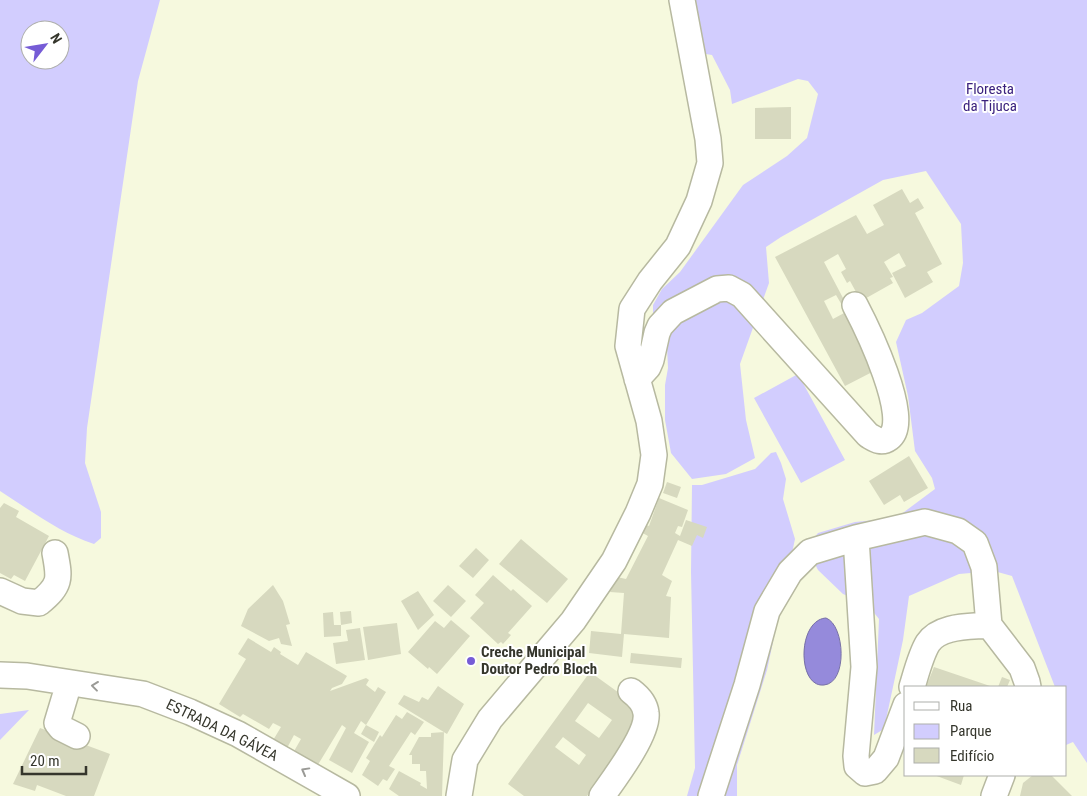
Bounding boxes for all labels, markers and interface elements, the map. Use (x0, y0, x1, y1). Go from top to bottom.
north arrow (20, 20, 70, 70)
text: N (47, 31, 65, 46)
park label: Floresta da Tijuca (963, 80, 1017, 115)
place label: Creche Municipal Doutor Pedro Bloch (481, 643, 597, 678)
marker: Creche Municipal Doutor Pedro Bloch (465, 655, 477, 667)
one-way arrow (91, 681, 99, 692)
legend (904, 686, 1067, 776)
street label: ESTRADA DA GÁVEA (163, 695, 281, 765)
text: Rua (950, 697, 972, 715)
text: Parque (950, 722, 992, 740)
scale bar (22, 744, 86, 776)
text: Edifício (950, 747, 994, 765)
text: 20 m (30, 752, 60, 770)
one-way arrow (301, 768, 310, 778)

